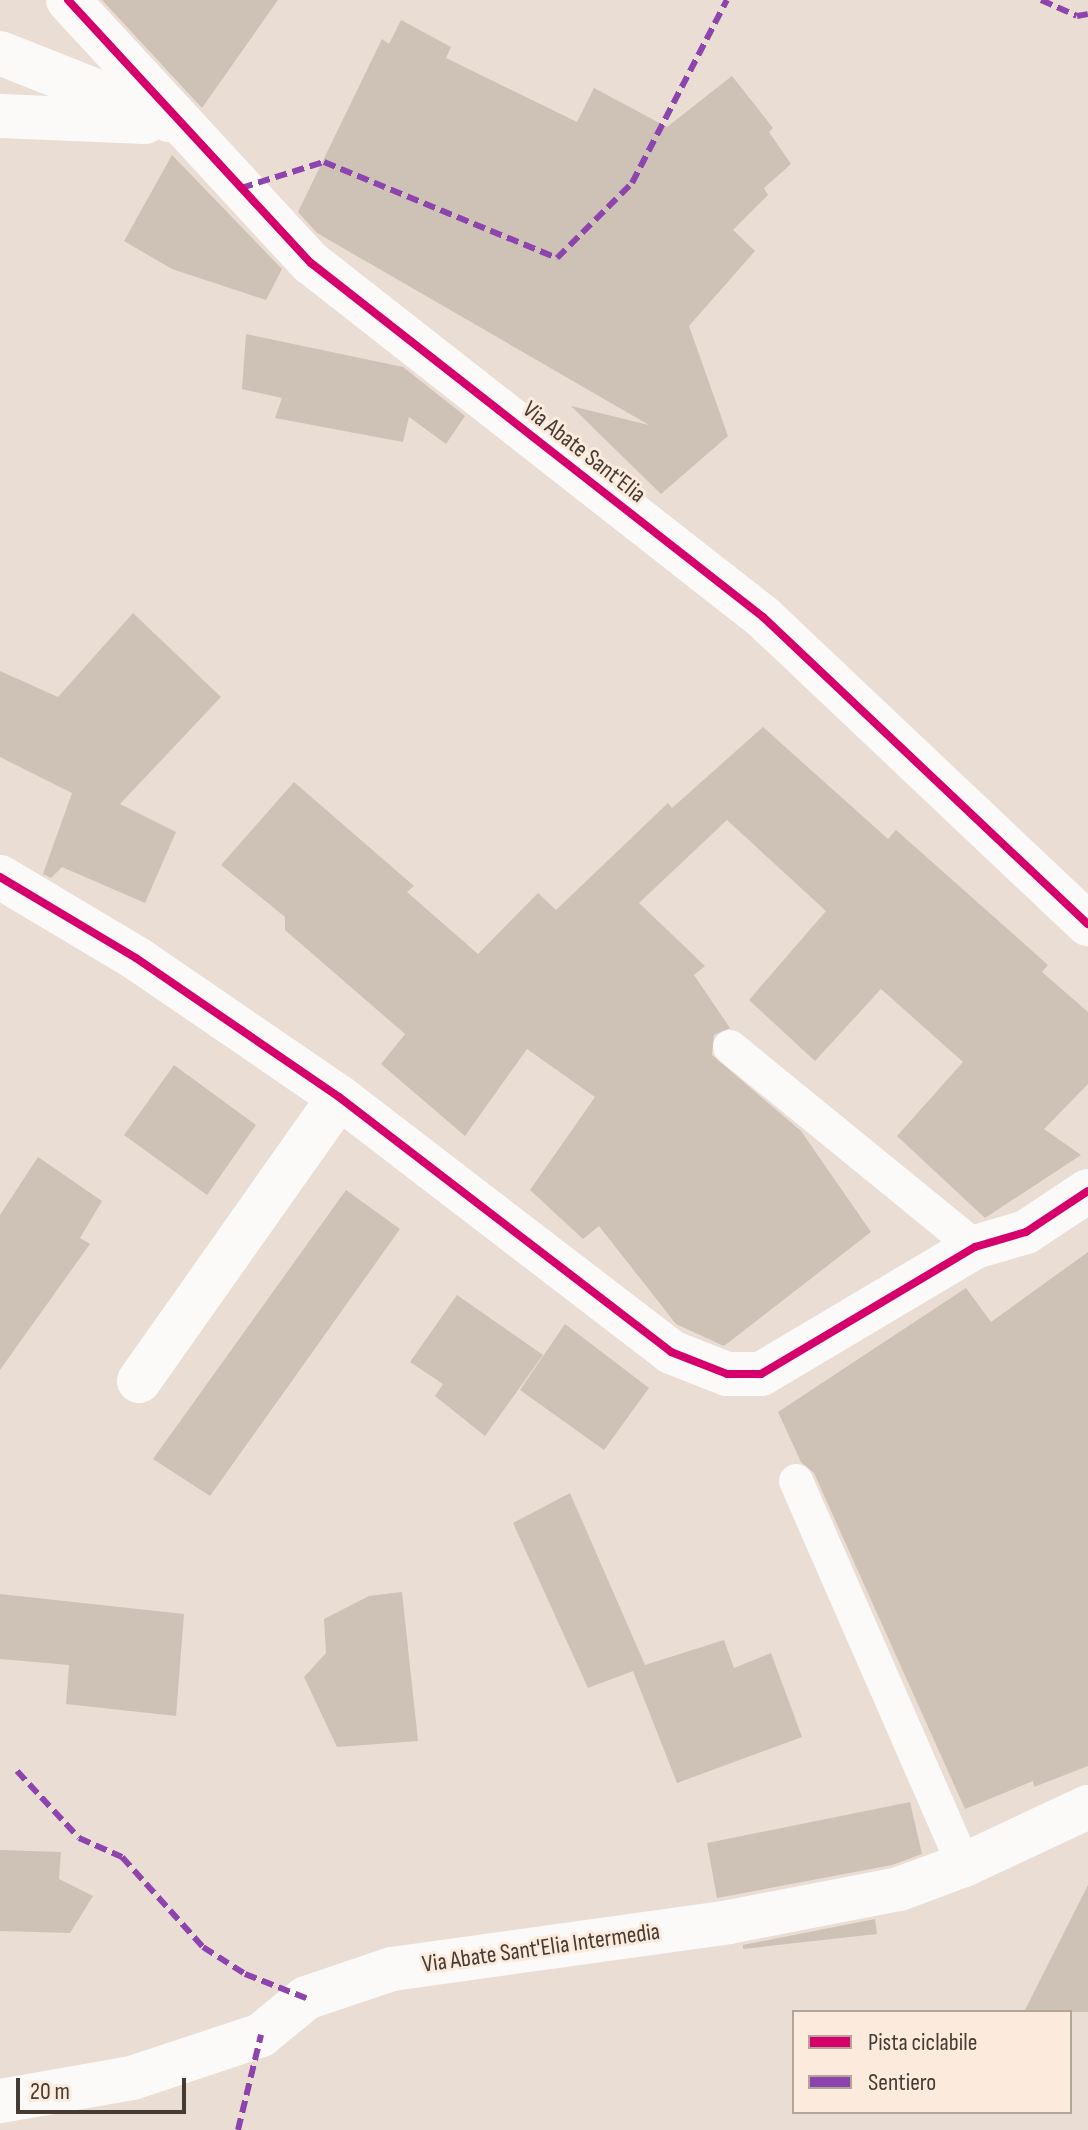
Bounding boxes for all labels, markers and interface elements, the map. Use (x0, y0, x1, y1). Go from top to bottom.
street label: Via Abate Sant'Elia (517, 395, 651, 509)
street label: Via Abate Sant'Elia Intermedia (420, 1917, 662, 1979)
legend (792, 2010, 1072, 2114)
text: Pista ciclabile (868, 2028, 977, 2057)
scale bar (20, 2062, 190, 2112)
text: Sentiero (868, 2068, 936, 2097)
text: 20 m (30, 2077, 70, 2106)

